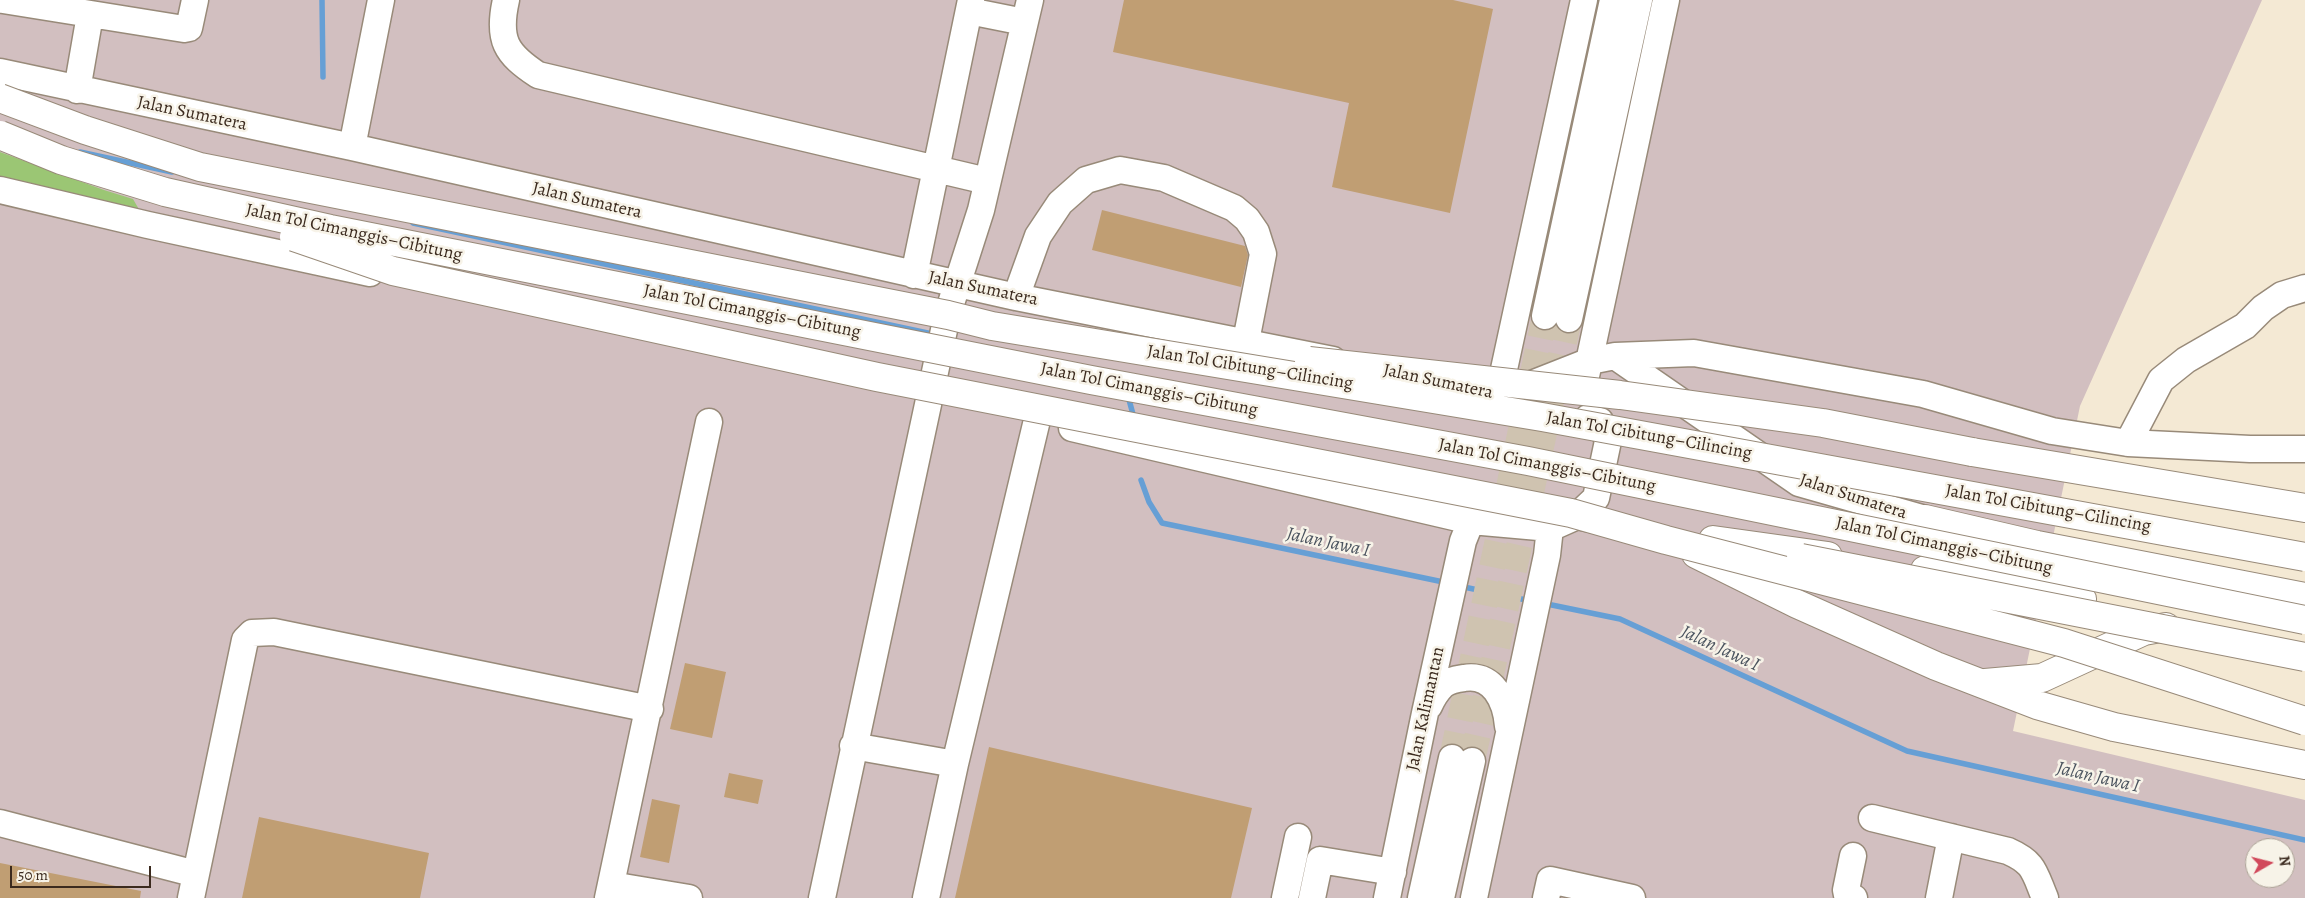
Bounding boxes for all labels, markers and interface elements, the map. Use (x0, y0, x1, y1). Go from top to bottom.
street label: Jalan Sumatera (135, 92, 249, 136)
street label: Jalan Sumatera (530, 178, 644, 224)
street label: Jalan Tol Cimanggis–Cibitung (244, 199, 464, 267)
street label: Jalan Sumatera (926, 267, 1040, 311)
street label: Jalan Tol Cimanggis–Cibitung (642, 280, 862, 344)
street label: Jalan Tol Cibitung–Cilincing (1145, 341, 1355, 395)
street label: Jalan Tol Cimanggis–Cibitung (1039, 358, 1259, 422)
street label: Jalan Sumatera (1381, 360, 1495, 404)
street label: Jalan Tol Cibitung–Cilincing (1545, 407, 1753, 465)
street label: Jalan Tol Cimanggis–Cibitung (1437, 434, 1657, 498)
street label: Jalan Sumatera (1797, 469, 1909, 525)
street label: Jalan Tol Cibitung–Cilincing (1944, 480, 2152, 538)
street label: Jalan Tol Cimanggis–Cibitung (1834, 512, 2054, 580)
water label: Jalan Jawa I (1284, 523, 1372, 563)
water label: Jalan Jawa I (1677, 621, 1763, 677)
street label: Jalan Kalimantan (1402, 645, 1450, 773)
water label: Jalan Jawa I (2054, 757, 2142, 799)
north arrow (2245, 838, 2295, 888)
text: N (2274, 855, 2294, 867)
scale bar (12, 856, 154, 888)
text: 50 m (18, 865, 48, 885)

